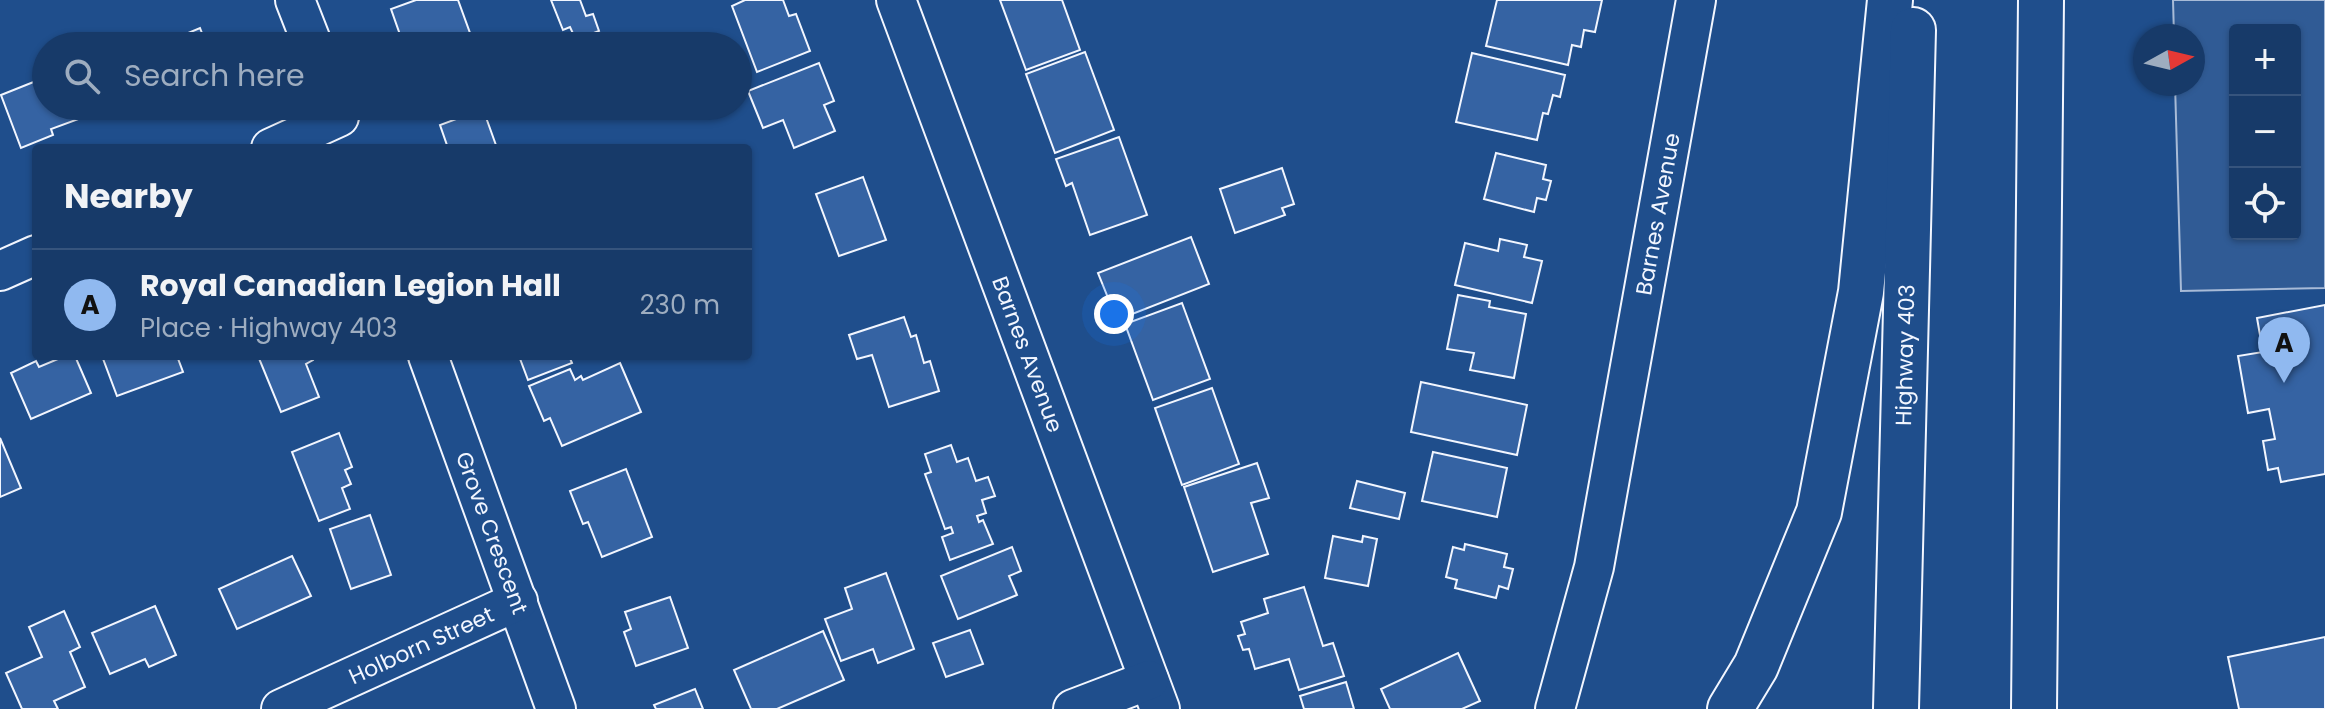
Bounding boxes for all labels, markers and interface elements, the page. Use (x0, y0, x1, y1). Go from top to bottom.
north arrow (2133, 24, 2205, 96)
map controls (2229, 24, 2301, 240)
button: + (2229, 24, 2301, 96)
search box (32, 32, 752, 120)
icon: search (60, 54, 104, 98)
text: Search here (124, 54, 305, 97)
button: − (2229, 96, 2301, 168)
street label: Barnes Avenue (1628, 130, 1687, 298)
button: locate (2229, 168, 2301, 240)
text: Nearby (64, 172, 193, 220)
text: Royal Canadian Legion Hall (140, 264, 561, 307)
street label: Barnes Avenue (985, 272, 1071, 437)
street label: Highway 403 (1888, 284, 1922, 426)
text: A (80, 287, 100, 323)
text: 230 m (640, 287, 720, 323)
your location (1094, 294, 1134, 334)
text: Place · Highway 403 (140, 310, 397, 346)
pin: A (2258, 317, 2310, 383)
street label: Grove Crescent (448, 447, 536, 618)
street label: Holborn Street (344, 599, 499, 692)

